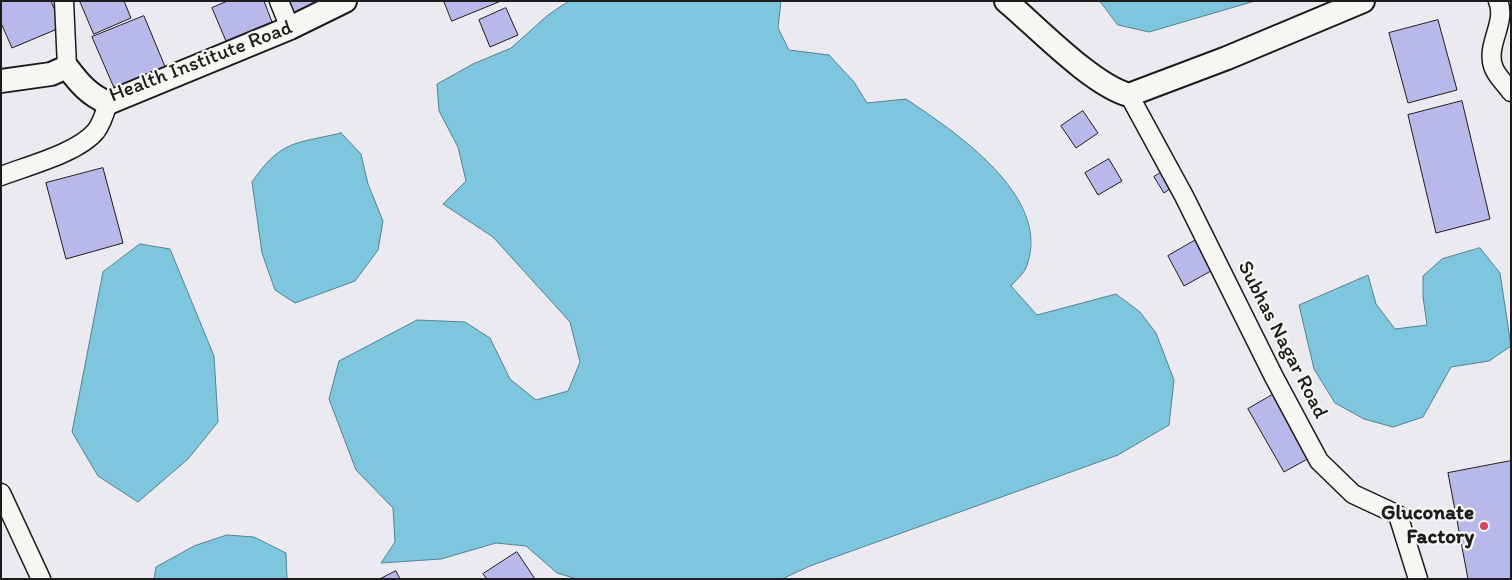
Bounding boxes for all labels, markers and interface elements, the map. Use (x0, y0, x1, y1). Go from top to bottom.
street label: Health Institute Road (106, 15, 296, 109)
street label: Subhas Nagar Road (1231, 257, 1333, 423)
place label: Gluconate Factory (1381, 501, 1474, 551)
marker: Gluconate Factory (1478, 520, 1490, 532)

